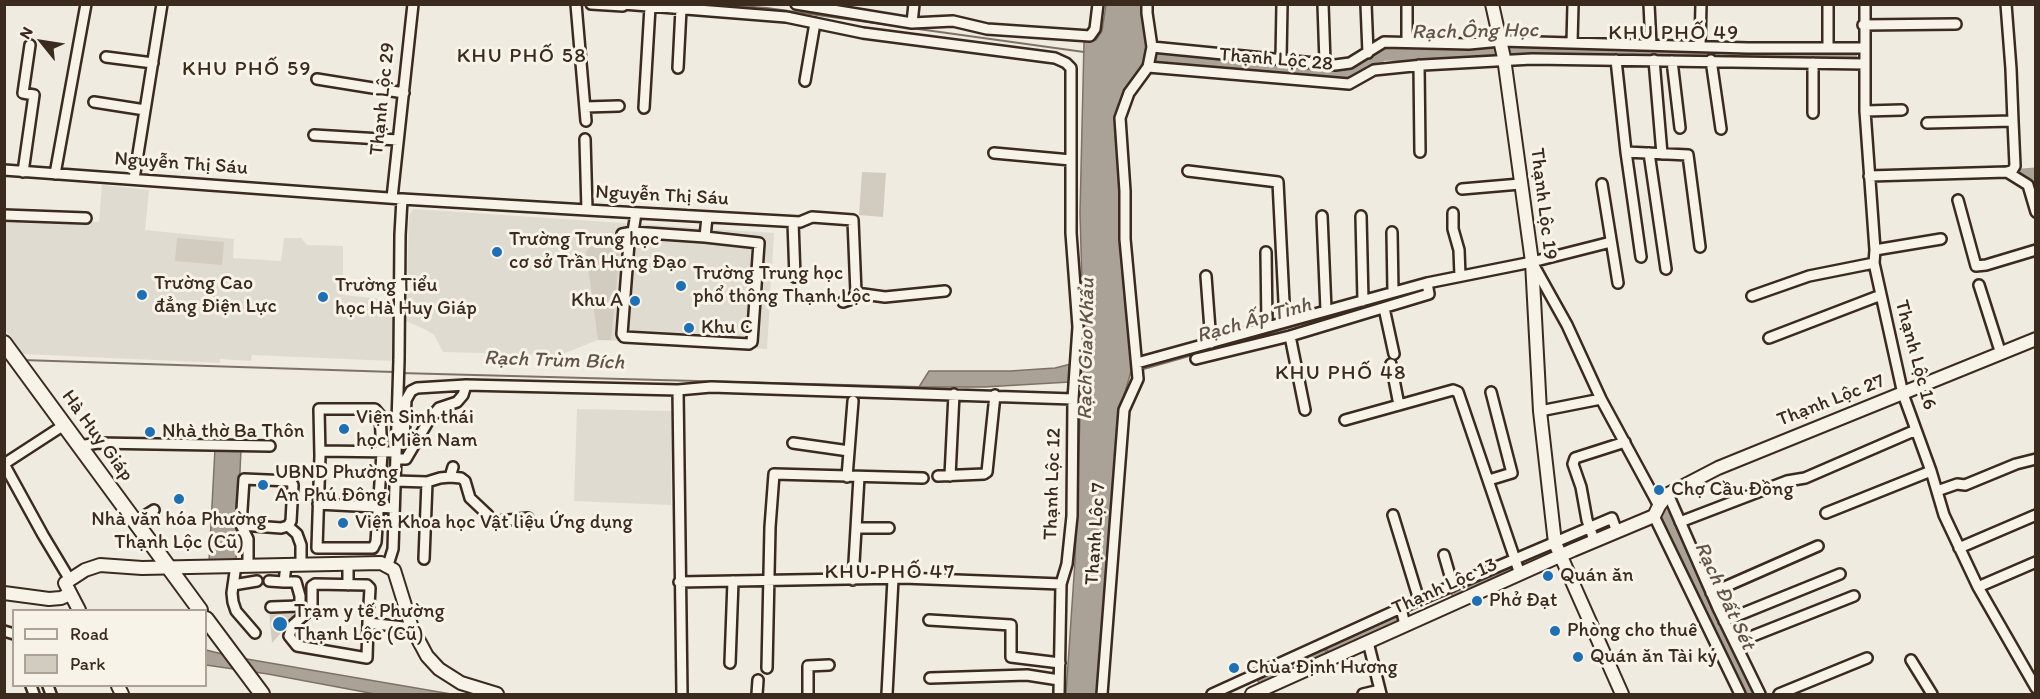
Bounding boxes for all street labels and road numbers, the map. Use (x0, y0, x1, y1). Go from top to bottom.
street label: Thạnh Lộc 29 (365, 41, 401, 157)
street label: Thạnh Lộc 28 (1218, 43, 1334, 77)
street label: Nguyễn Thị Sáu (113, 147, 249, 181)
street label: Thạnh Lộc 19 (1524, 147, 1562, 261)
street label: Nguyễn Thị Sáu (595, 181, 729, 211)
street label: Thạnh Lộc 16 (1889, 298, 1941, 412)
street label: Thạnh Lộc 27 (1774, 370, 1888, 432)
street label: Hà Huy Giáp (56, 386, 138, 486)
street label: Thạnh Lộc 12 (1039, 427, 1067, 541)
street label: Thạnh Lộc 7 (1080, 482, 1112, 586)
street label: Thạnh Lộc 13 (1389, 553, 1501, 621)

